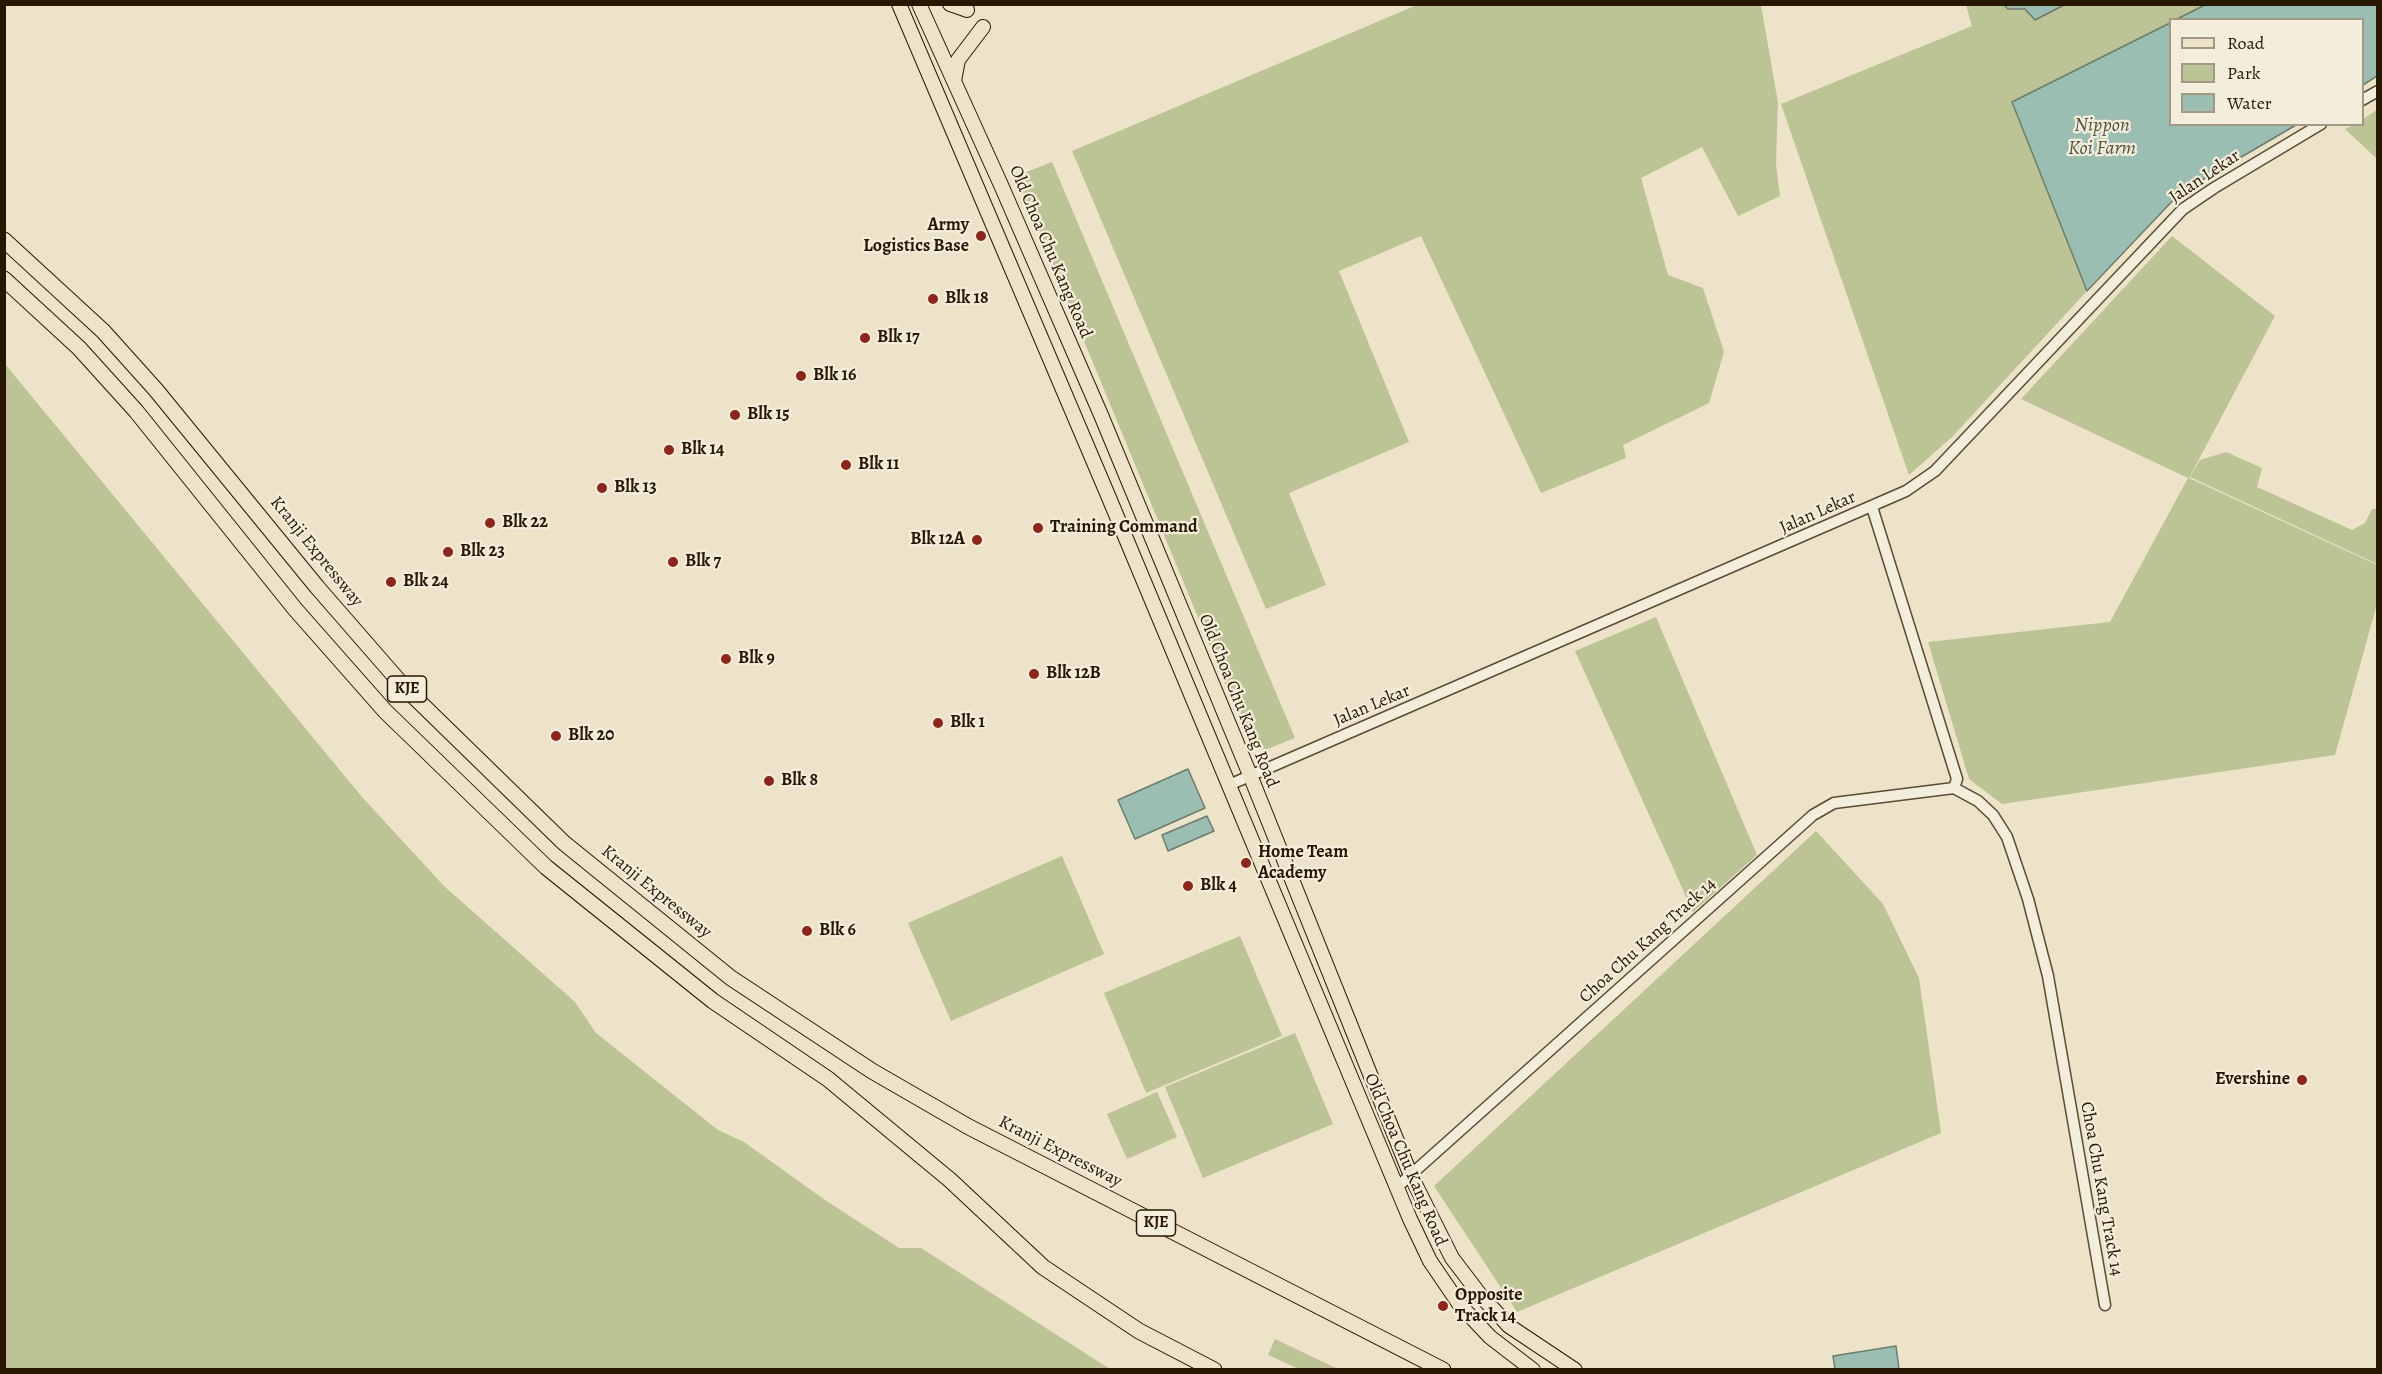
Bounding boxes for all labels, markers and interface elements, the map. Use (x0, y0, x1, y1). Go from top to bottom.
legend (2169, 18, 2364, 126)
text: Road (2227, 31, 2264, 55)
text: Park (2227, 61, 2261, 85)
text: Water (2227, 91, 2272, 115)
water label: Nippon Koi Farm (2068, 114, 2136, 161)
street label: Jalan Lekar (2165, 145, 2245, 209)
street label: Old Choa Chu Kang Road (1004, 162, 1096, 342)
place label: Army Logistics Base (863, 215, 969, 258)
marker: Army Logistics Base (974, 229, 988, 243)
place label: Blk 18 (945, 288, 989, 310)
marker: Blk 18 (926, 292, 940, 306)
place label: Blk 17 (877, 327, 920, 349)
marker: Blk 17 (858, 331, 872, 345)
place label: Blk 16 (813, 365, 856, 387)
marker: Blk 16 (794, 369, 808, 383)
place label: Blk 15 (747, 404, 790, 426)
marker: Blk 15 (728, 408, 742, 422)
place label: Blk 14 (681, 439, 724, 461)
marker: Blk 14 (662, 443, 676, 457)
place label: Blk 11 (858, 454, 899, 476)
marker: Blk 11 (839, 458, 853, 472)
place label: Blk 13 (614, 477, 657, 499)
marker: Blk 13 (595, 481, 609, 495)
street label: Jalan Lekar (1777, 487, 1859, 539)
street label: Kranji Expressway (265, 492, 367, 612)
place label: Blk 22 (502, 512, 548, 534)
marker: Blk 22 (483, 516, 497, 530)
place label: Training Command (1050, 517, 1198, 539)
marker: Training Command (1031, 521, 1045, 535)
place label: Blk 12A (910, 529, 965, 551)
marker: Blk 12A (970, 533, 984, 547)
place label: Blk 23 (460, 541, 505, 563)
marker: Blk 23 (441, 545, 455, 559)
place label: Blk 7 (685, 551, 721, 573)
marker: Blk 7 (666, 555, 680, 569)
place label: Blk 24 (403, 571, 449, 593)
marker: Blk 24 (384, 575, 398, 589)
street label: Old Choa Chu Kang Road (1193, 611, 1283, 791)
place label: Blk 9 (738, 648, 775, 670)
marker: Blk 9 (719, 652, 733, 666)
place label: Blk 12B (1046, 663, 1101, 685)
marker: Blk 12B (1027, 667, 1041, 681)
road number: KJE (388, 676, 426, 702)
street label: Jalan Lekar (1330, 680, 1414, 732)
place label: Blk 1 (950, 712, 985, 734)
marker: Blk 1 (931, 716, 945, 730)
place label: Blk 20 (568, 725, 614, 747)
marker: Blk 20 (549, 729, 563, 743)
place label: Blk 8 (781, 770, 818, 792)
marker: Blk 8 (762, 774, 776, 788)
street label: Kranji Expressway (596, 841, 716, 943)
place label: Home Team Academy (1258, 842, 1348, 884)
marker: Home Team Academy (1239, 856, 1253, 870)
street label: Choa Chu Kang Track 14 (1575, 874, 1721, 1008)
place label: Blk 4 (1200, 875, 1237, 897)
marker: Blk 4 (1181, 879, 1195, 893)
place label: Blk 6 (819, 920, 856, 942)
marker: Blk 6 (800, 924, 814, 938)
place label: Evershine (2215, 1069, 2290, 1091)
street label: Old Choa Chu Kang Road (1359, 1070, 1451, 1250)
marker: Evershine (2295, 1073, 2309, 1087)
street label: Choa Chu Kang Track 14 (2075, 1100, 2127, 1278)
street label: Kranji Expressway (995, 1112, 1125, 1192)
road number: KJE (1136, 1210, 1176, 1236)
place label: Opposite Track 14 (1455, 1285, 1523, 1328)
marker: Opposite Track 14 (1436, 1299, 1450, 1313)

